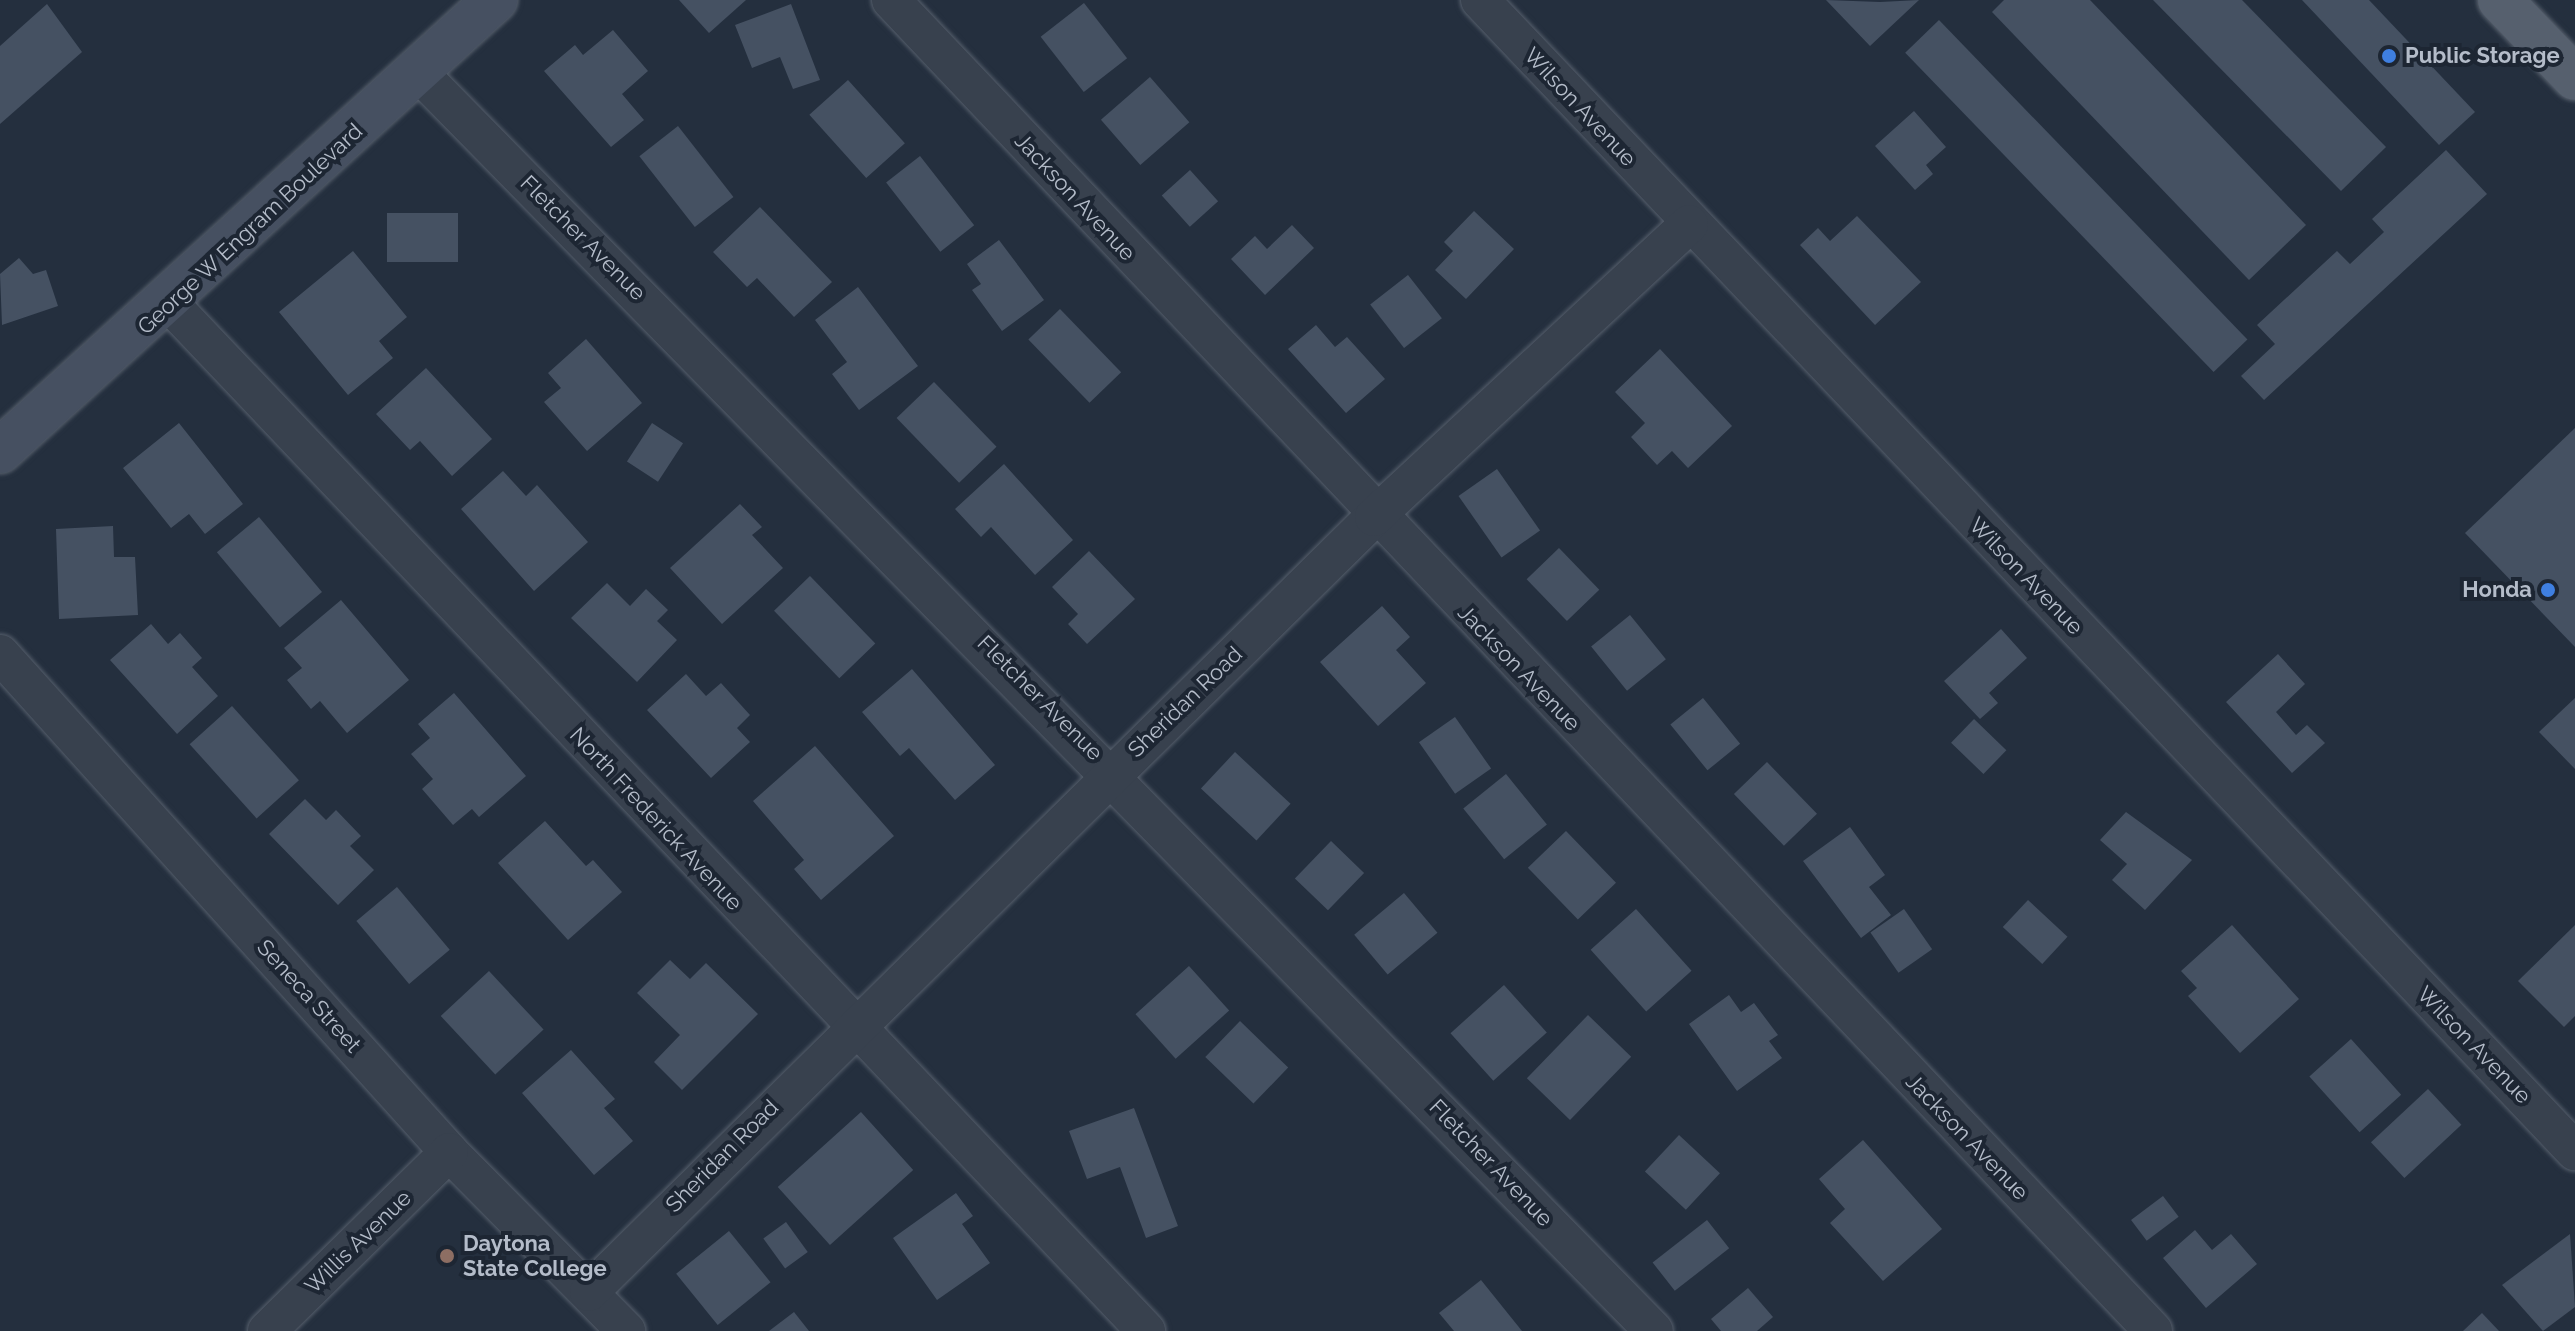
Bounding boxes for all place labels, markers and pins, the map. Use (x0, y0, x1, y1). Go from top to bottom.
place label: Public Storage (2405, 43, 2560, 69)
marker: Public Storage (2380, 47, 2398, 65)
place label: Honda (2462, 577, 2532, 603)
marker: Honda (2539, 581, 2557, 599)
place label: Daytona State College (463, 1230, 607, 1282)
marker: Daytona State College (438, 1247, 456, 1265)

